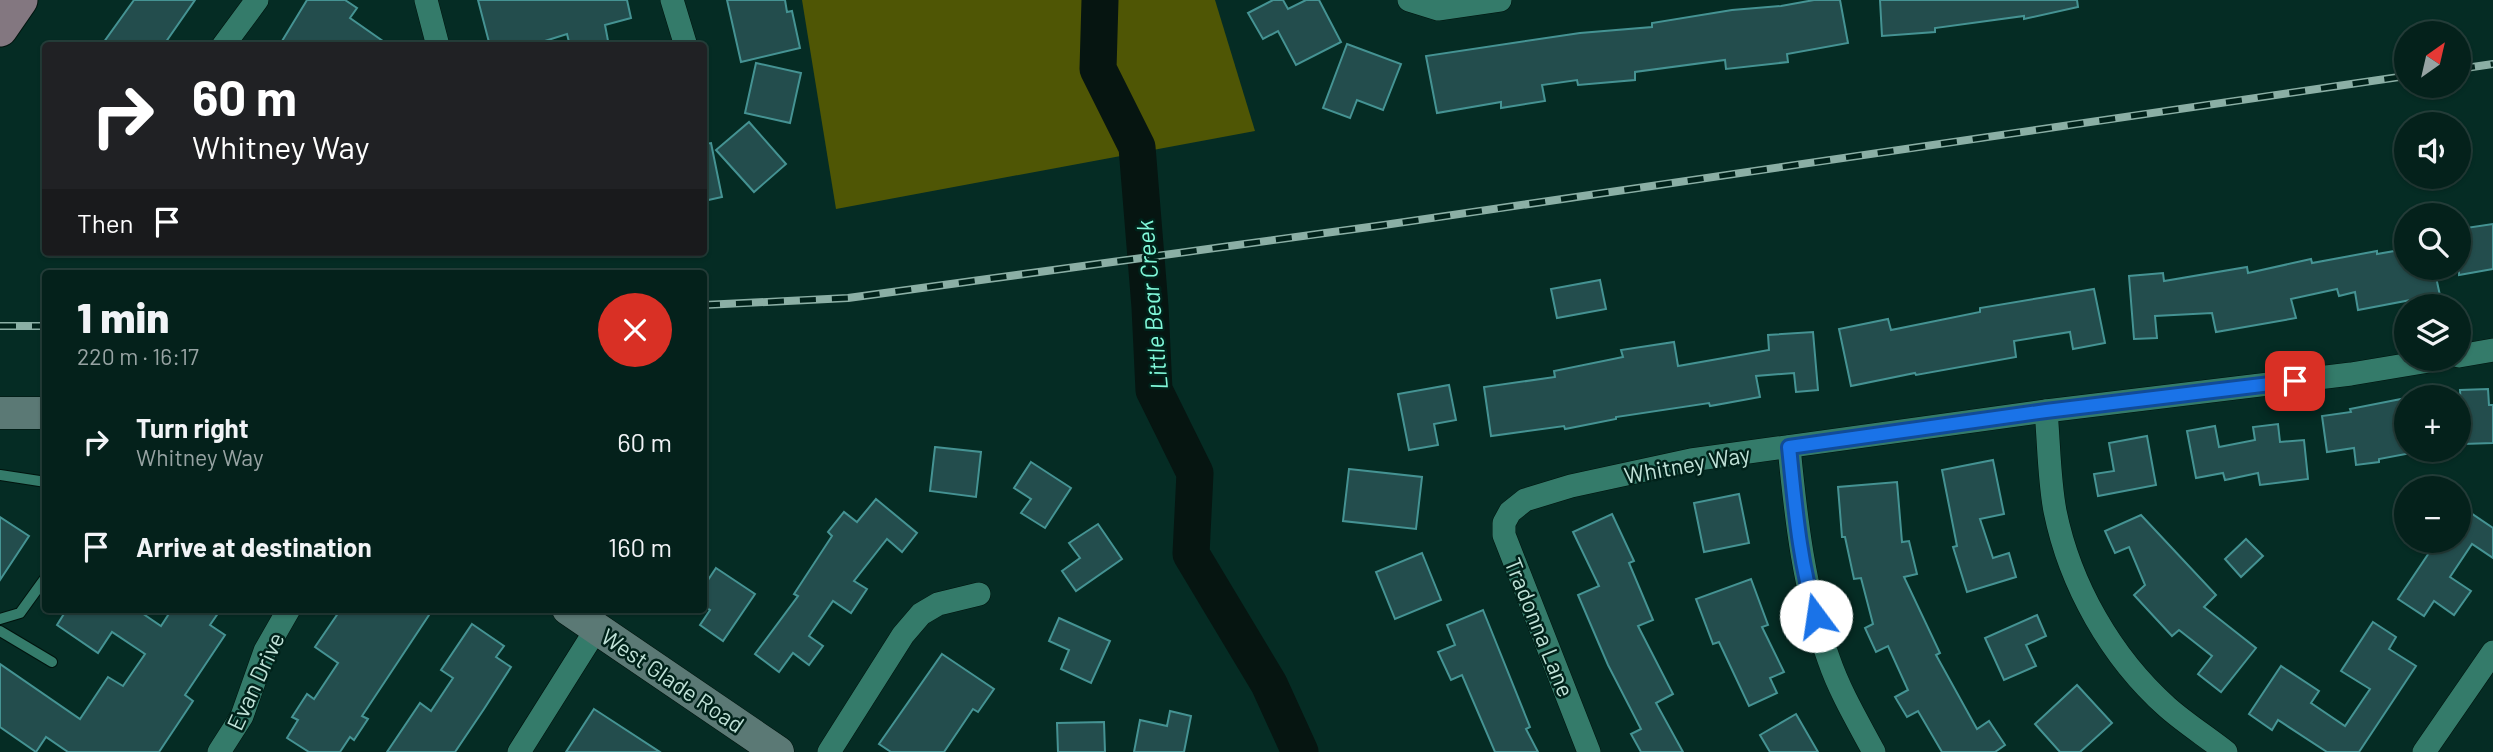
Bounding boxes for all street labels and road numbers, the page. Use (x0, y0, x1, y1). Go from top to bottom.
street label: Whitney Way (1622, 439, 1753, 489)
street label: Tradonna Lane (1499, 553, 1581, 701)
street label: West Glade Road (596, 622, 750, 738)
street label: Evan Drive (220, 628, 290, 734)

